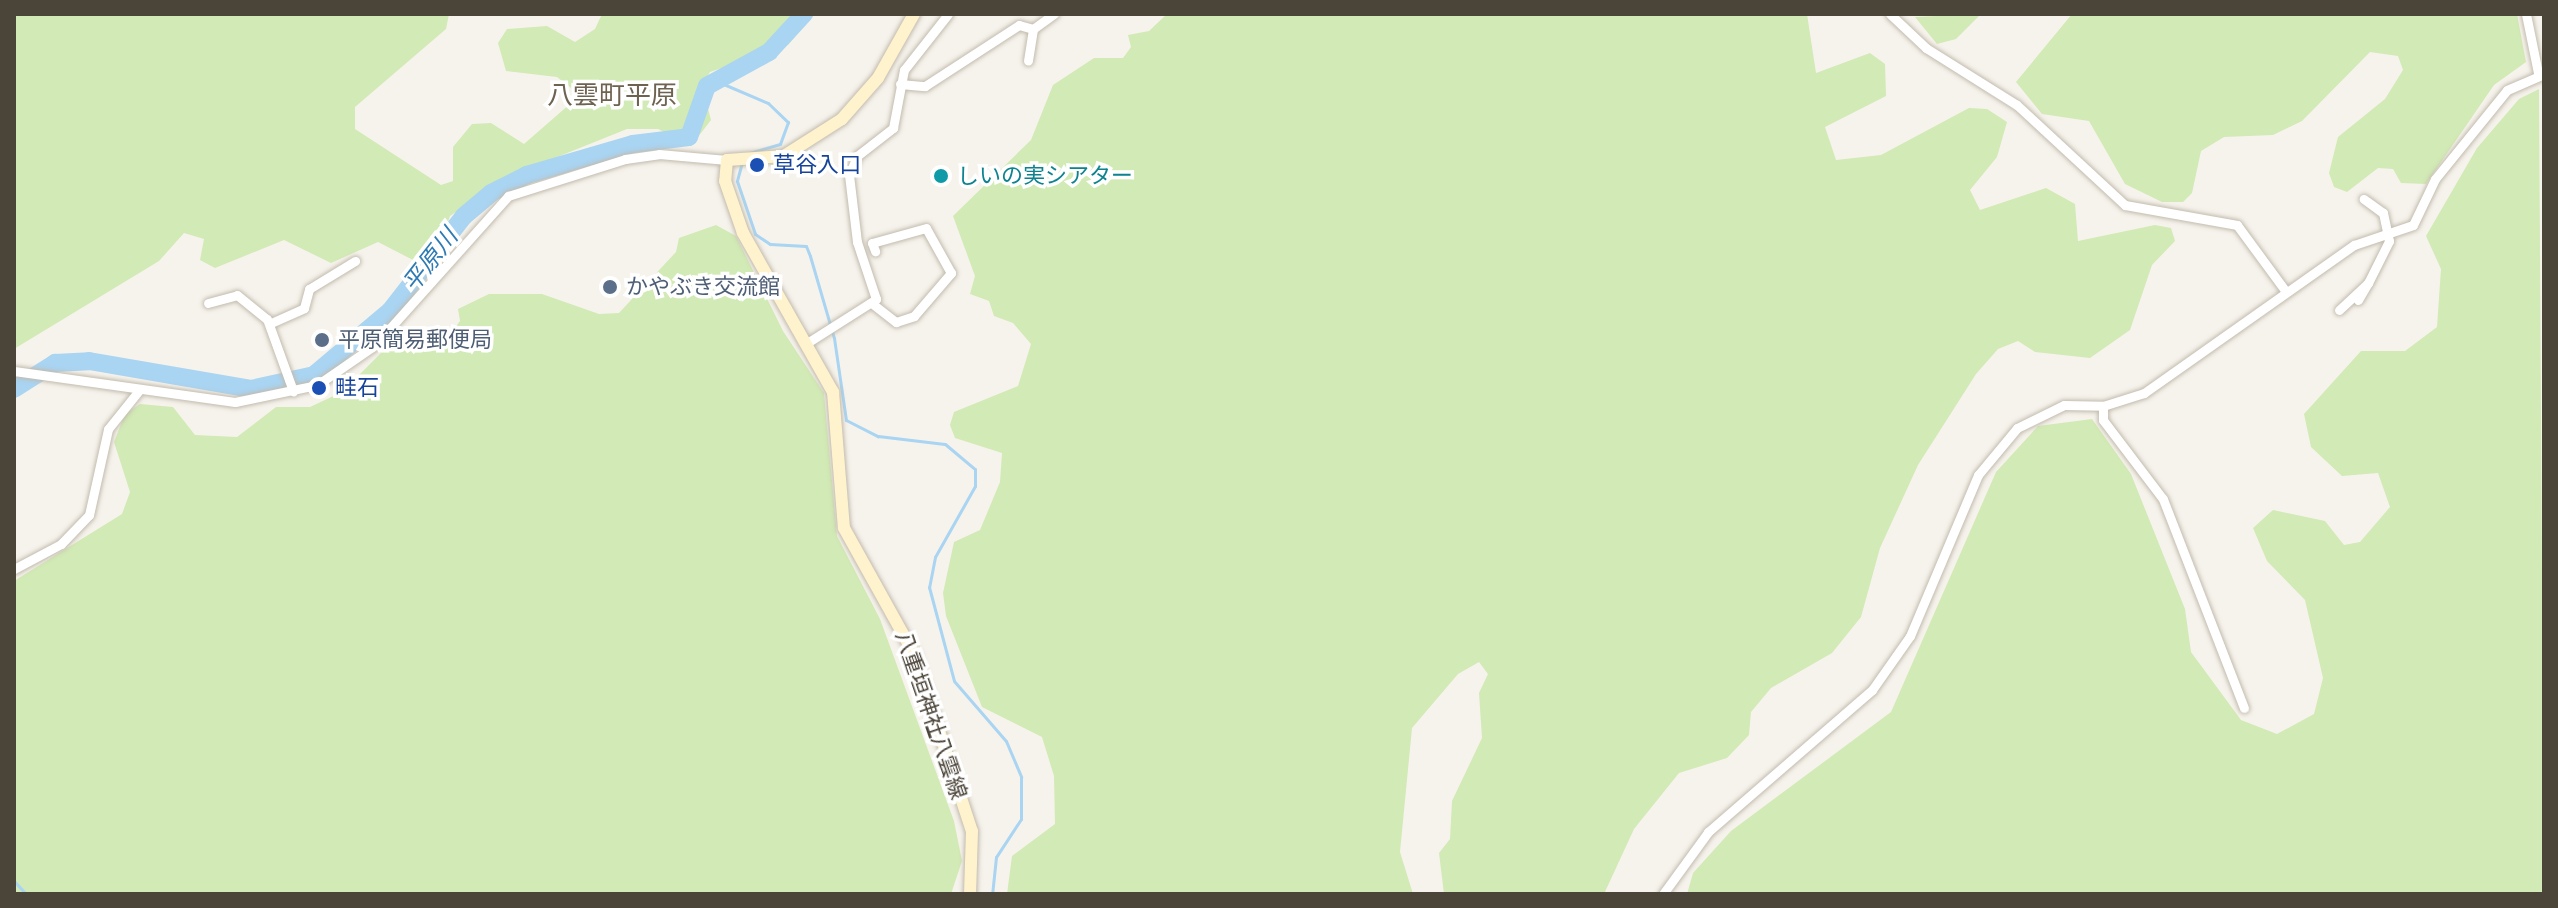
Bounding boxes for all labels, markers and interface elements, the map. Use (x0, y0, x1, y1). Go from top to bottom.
district label: 八雲町平原 (547, 80, 677, 112)
place label: 草谷入口 (773, 152, 861, 178)
marker: 草谷入口 (748, 156, 766, 174)
place label: しいの実シアター (957, 163, 1133, 189)
marker: しいの実シアター (932, 167, 950, 185)
water label: 平原川 (396, 223, 464, 297)
place label: かやぶき交流館 (626, 274, 780, 300)
marker: かやぶき交流館 (601, 278, 619, 296)
place label: 平原簡易郵便局 (338, 327, 492, 353)
marker: 平原簡易郵便局 (313, 331, 331, 349)
place label: 畦石 (335, 375, 379, 401)
marker: 畦石 (310, 379, 328, 397)
street label: 八重垣神社八雲線 (890, 627, 972, 803)

